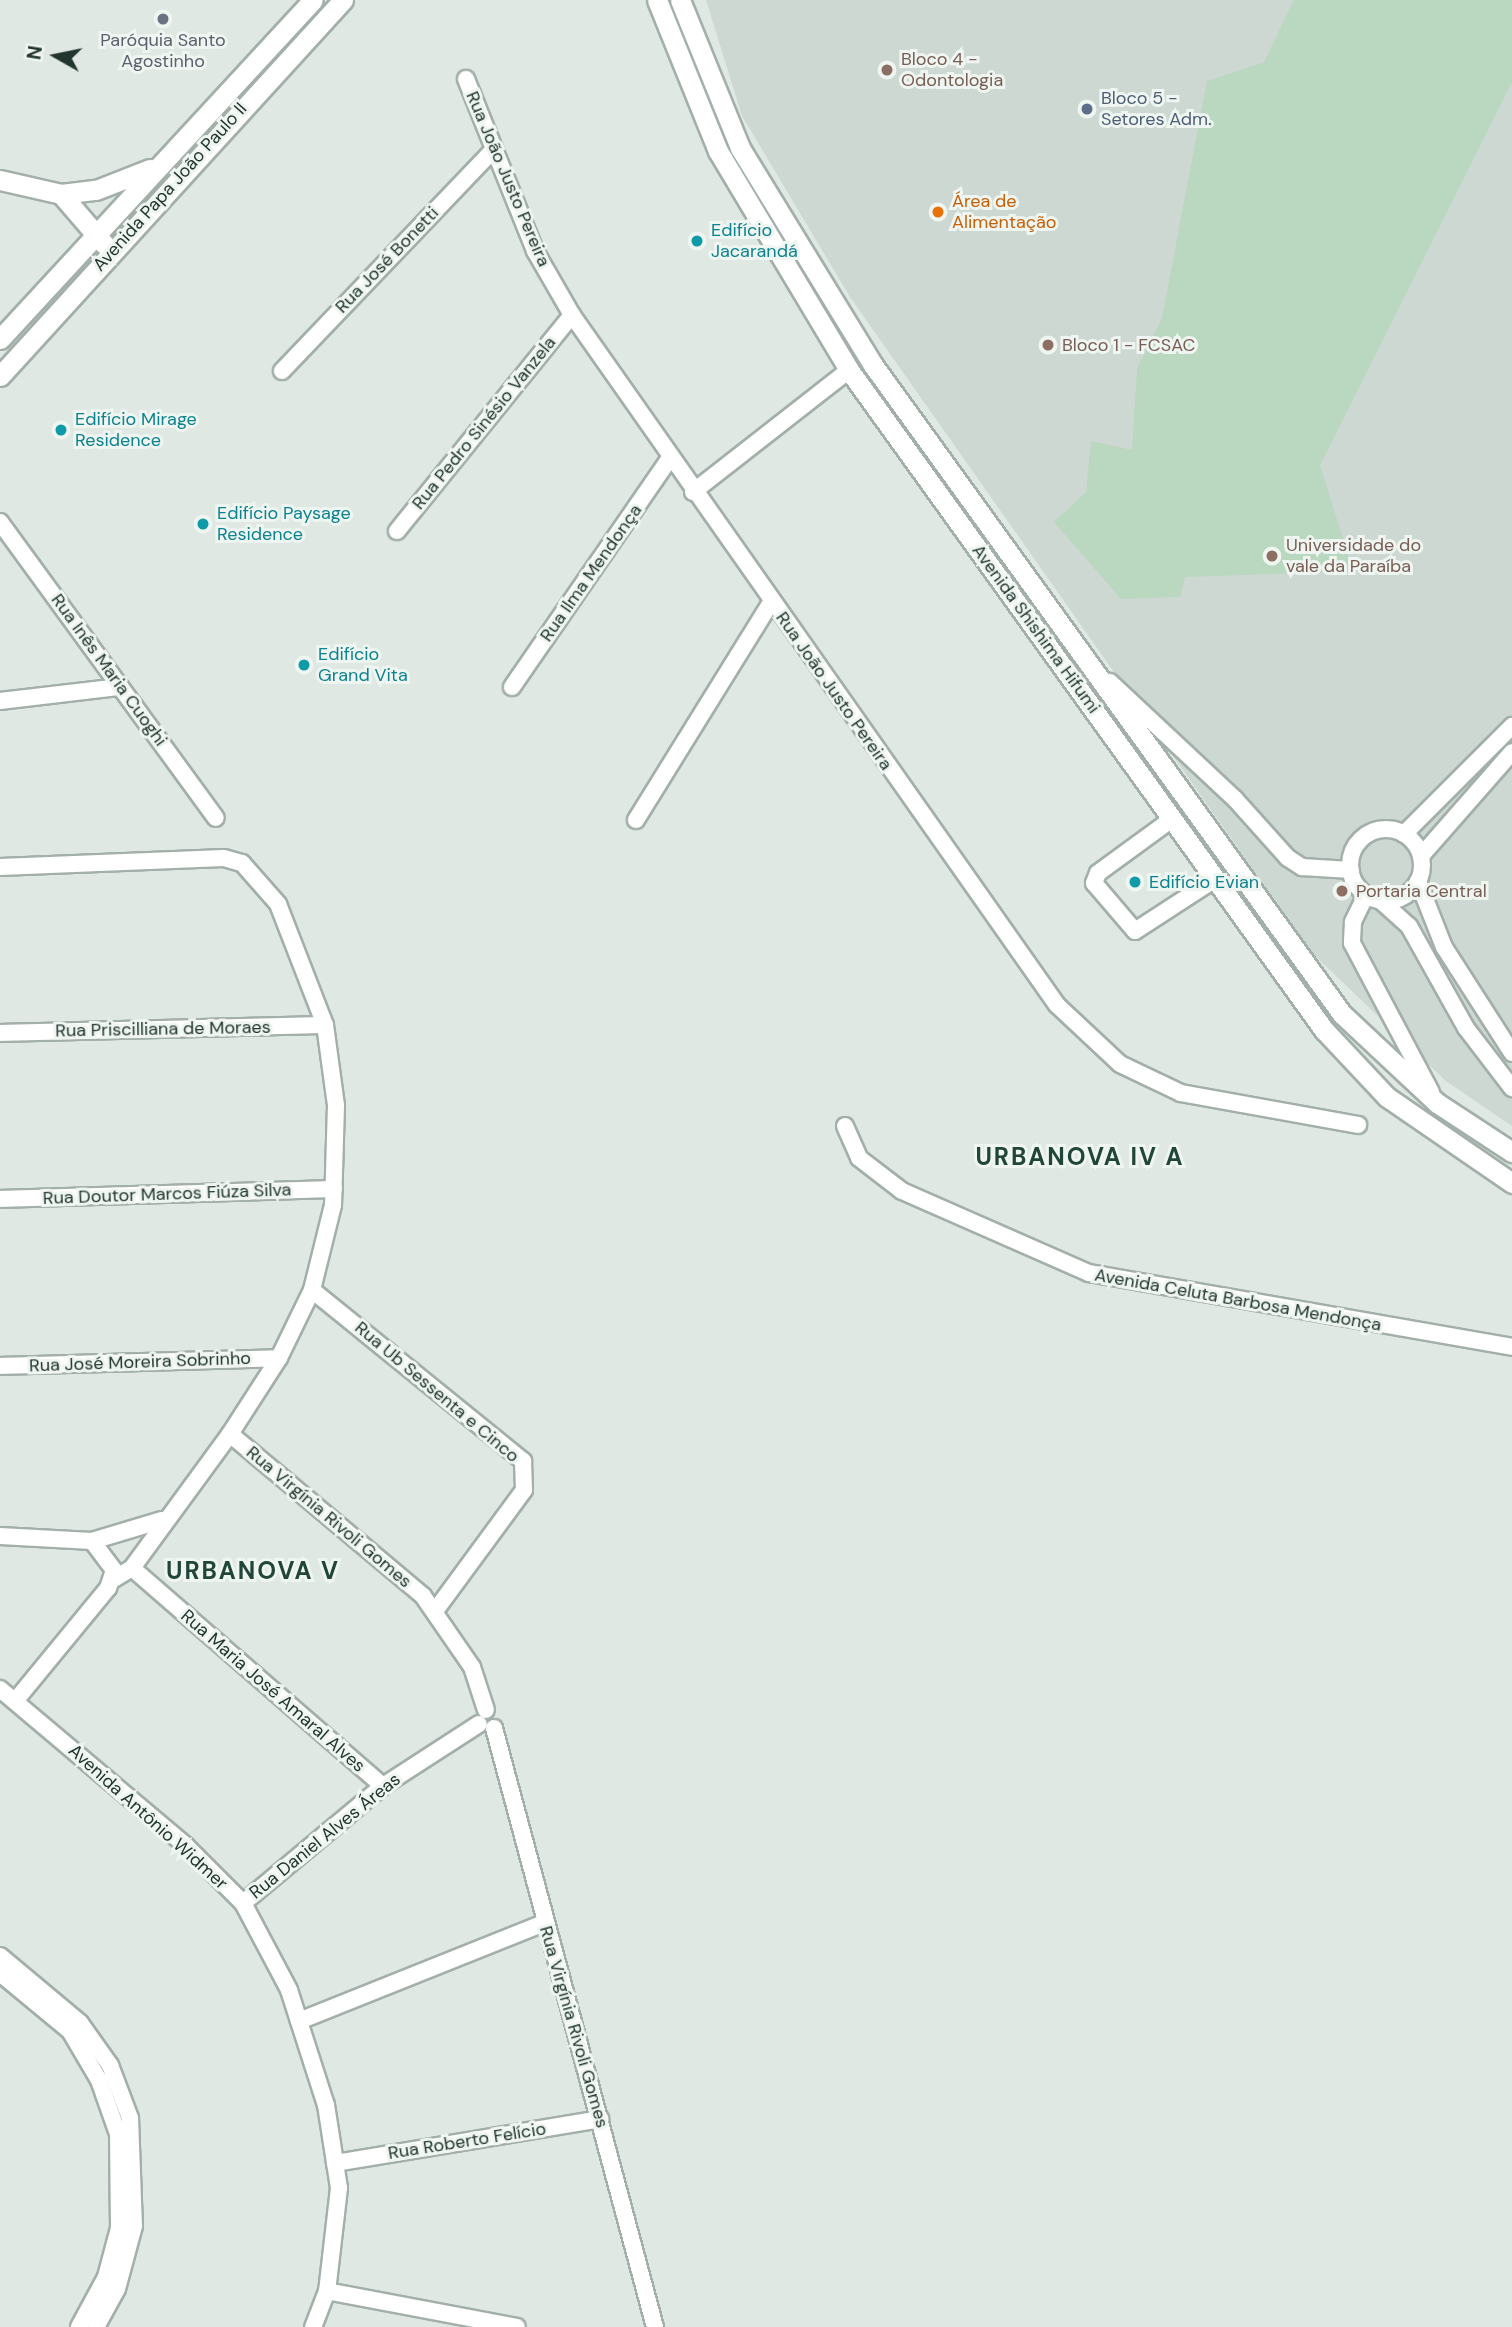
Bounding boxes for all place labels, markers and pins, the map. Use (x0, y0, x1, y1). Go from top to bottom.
marker: Paróquia Santo Agostinho (155, 11, 171, 27)
place label: Paróquia Santo Agostinho (100, 30, 226, 72)
place label: Bloco 4 - Odontologia (901, 49, 1003, 92)
marker: Bloco 4 - Odontologia (879, 62, 895, 78)
place label: Bloco 5 - Setores Adm. (1101, 88, 1212, 130)
marker: Bloco 5 - Setores Adm. (1079, 101, 1095, 117)
place label: Área de Alimentação (952, 191, 1056, 234)
marker: Área de Alimentação (930, 204, 946, 220)
place label: Edifício Jacarandá (711, 220, 798, 262)
marker: Edifício Jacarandá (689, 233, 705, 249)
place label: Bloco 1 - FCSAC (1062, 334, 1195, 356)
marker: Bloco 1 - FCSAC (1040, 337, 1056, 353)
place label: Edifício Mirage Residence (75, 409, 197, 452)
marker: Edifício Mirage Residence (53, 422, 69, 438)
place label: Edifício Paysage Residence (217, 503, 351, 546)
marker: Edifício Paysage Residence (195, 516, 211, 532)
place label: Universidade do vale da Paraíba (1286, 535, 1421, 578)
marker: Universidade do vale da Paraíba (1264, 548, 1280, 564)
place label: Edifício Grand Vita (318, 644, 408, 686)
marker: Edifício Grand Vita (296, 657, 312, 673)
place label: Edifício Evian (1149, 871, 1259, 893)
marker: Edifício Evian (1127, 874, 1143, 890)
place label: Portaria Central (1356, 880, 1487, 902)
marker: Portaria Central (1334, 883, 1350, 899)

